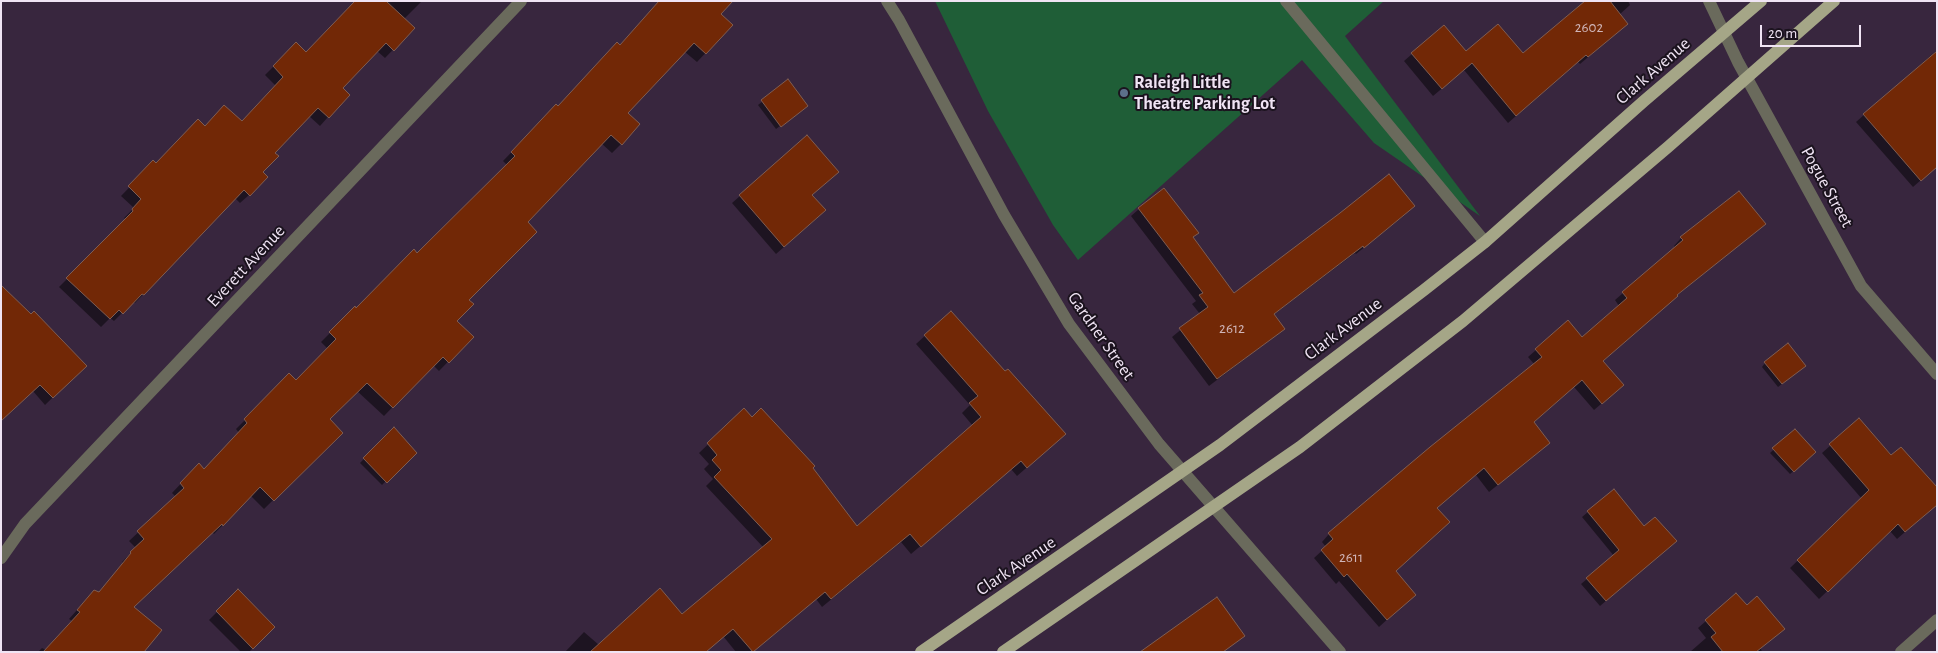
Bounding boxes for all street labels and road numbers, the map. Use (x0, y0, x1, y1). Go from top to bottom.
street label: Clark Avenue (1611, 33, 1695, 109)
street label: Pogue Street (1796, 143, 1858, 231)
street label: Everett Avenue (202, 220, 290, 312)
street label: Gardner Street (1063, 288, 1139, 384)
street label: Clark Avenue (1300, 293, 1386, 365)
street label: Clark Avenue (972, 531, 1060, 601)

